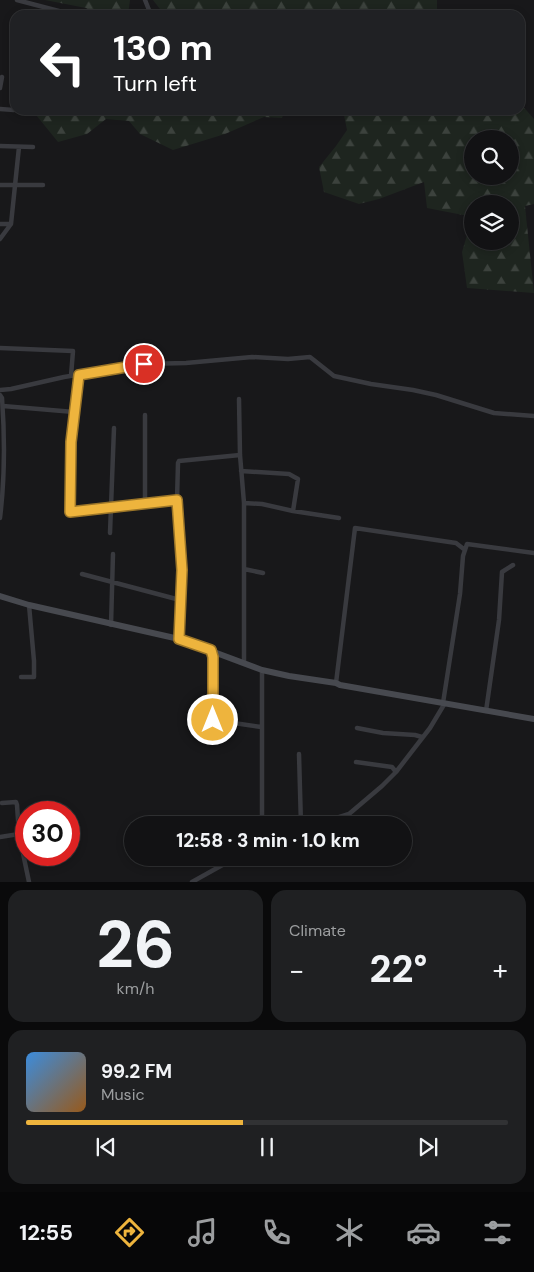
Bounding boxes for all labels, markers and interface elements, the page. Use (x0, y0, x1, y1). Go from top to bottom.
text: 130 m (113, 25, 213, 71)
icon: left (30, 30, 95, 95)
text: Turn left (113, 69, 197, 98)
map controls (464, 130, 519, 250)
button: search (464, 130, 519, 185)
button: layers (464, 195, 519, 250)
pin (123, 343, 165, 385)
icon: arrive (130, 350, 158, 378)
position arrow (186, 693, 238, 745)
speed limit sign: 30 (15, 801, 80, 866)
text: 12:58 · 3 min · 1.0 km (176, 828, 360, 853)
text: 26 (96, 903, 175, 987)
text: Climate (289, 920, 346, 941)
text: 22° (370, 944, 427, 994)
text: − (289, 952, 304, 989)
text: + (493, 952, 508, 989)
text: km/h (117, 978, 154, 999)
text: 99.2 FM (101, 1059, 172, 1084)
text: Music (101, 1084, 145, 1105)
icon: previous (92, 1133, 120, 1161)
icon: pause (253, 1133, 281, 1161)
icon: next (414, 1133, 442, 1161)
icon: directions (112, 1215, 147, 1250)
icon: music (185, 1215, 220, 1250)
icon: phone (259, 1215, 294, 1250)
icon: climate (332, 1215, 367, 1250)
icon: car (406, 1215, 441, 1250)
icon: filters (480, 1215, 515, 1250)
text: 12:55 (19, 1218, 73, 1247)

